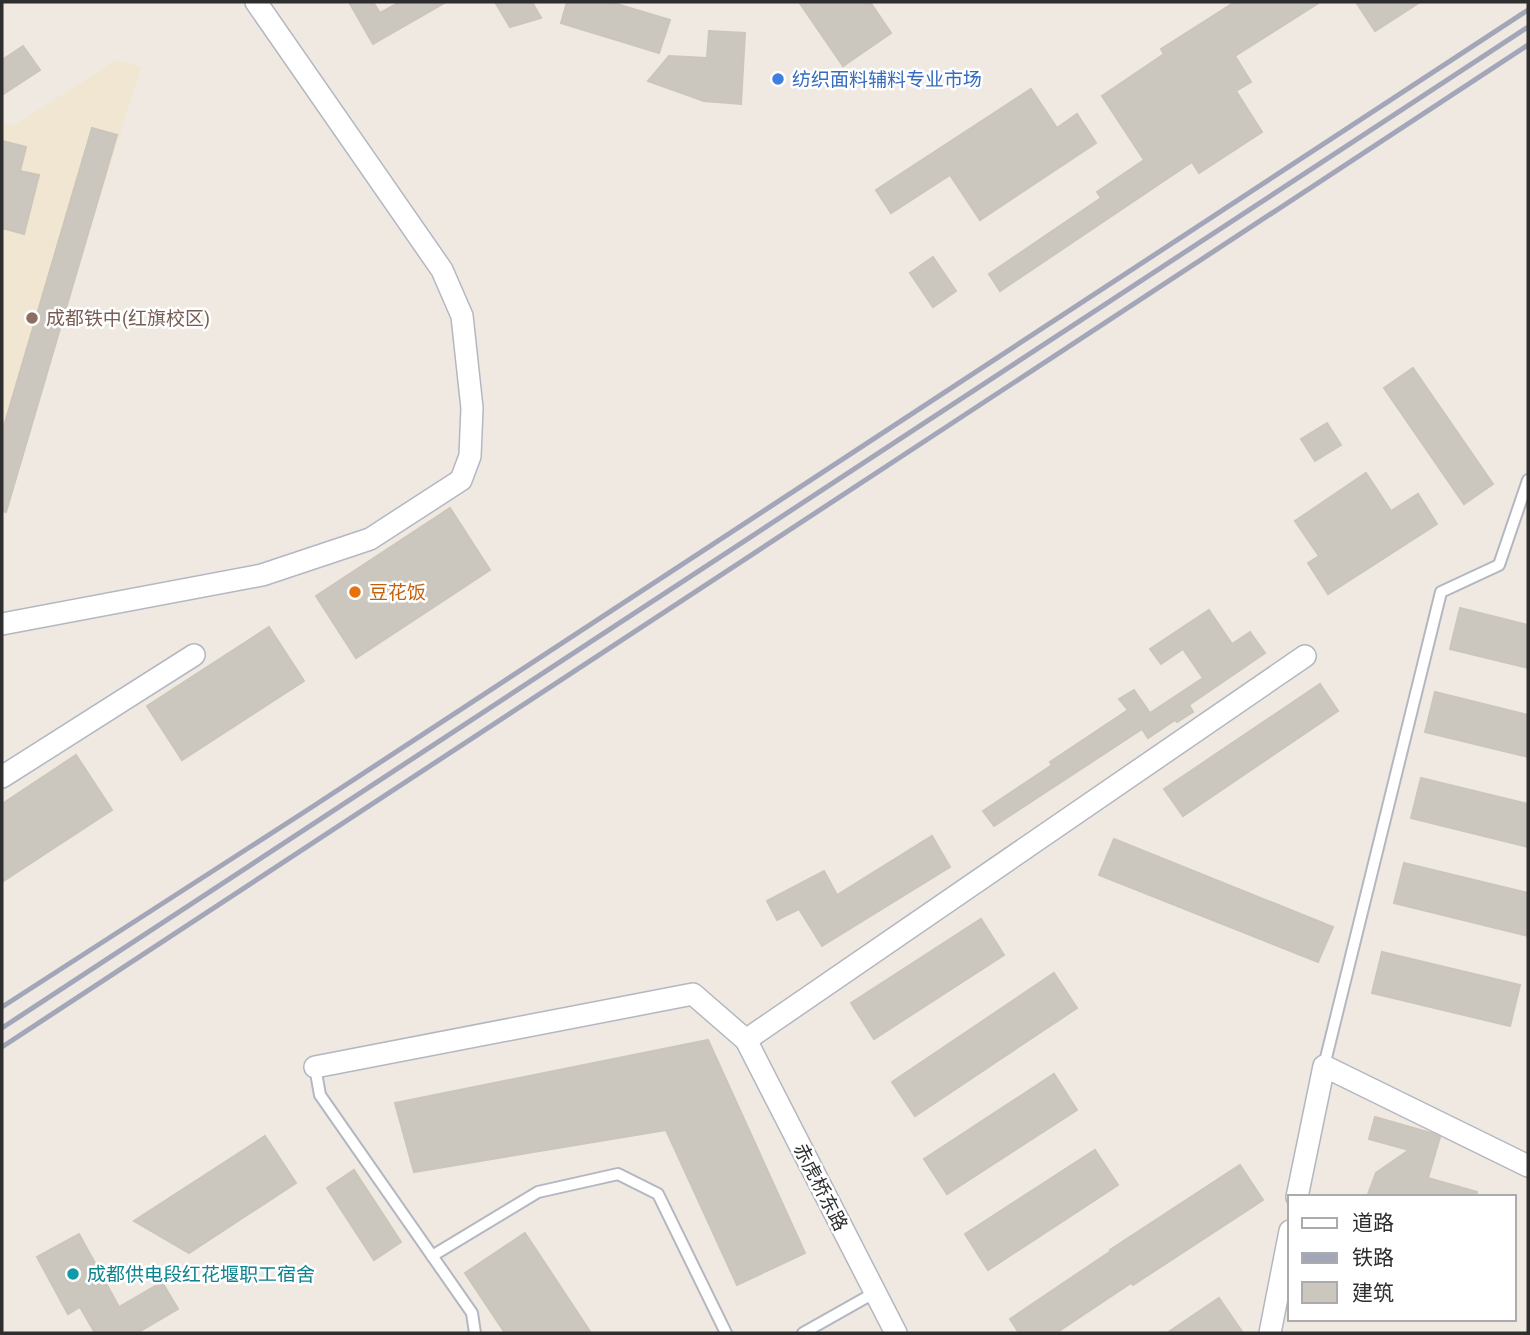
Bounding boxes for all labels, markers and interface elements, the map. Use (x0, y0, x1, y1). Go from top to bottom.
place label: 纺织面料辅料专业市场 (792, 68, 982, 91)
marker: 纺织面料辅料专业市场 (770, 71, 786, 87)
place label: 成都铁中(红旗校区) (46, 307, 210, 330)
marker: 成都铁中(红旗校区) (24, 310, 40, 326)
place label: 豆花饭 (369, 581, 426, 604)
marker: 豆花饭 (347, 584, 363, 600)
street label: 赤虎桥东路 (789, 1140, 852, 1235)
legend (1288, 1195, 1516, 1321)
text: 道路 (1352, 1211, 1394, 1235)
text: 铁路 (1352, 1246, 1394, 1270)
place label: 成都供电段红花堰职工宿舍 (87, 1263, 315, 1286)
marker: 成都供电段红花堰职工宿舍 (65, 1266, 81, 1282)
text: 建筑 (1352, 1281, 1394, 1305)

